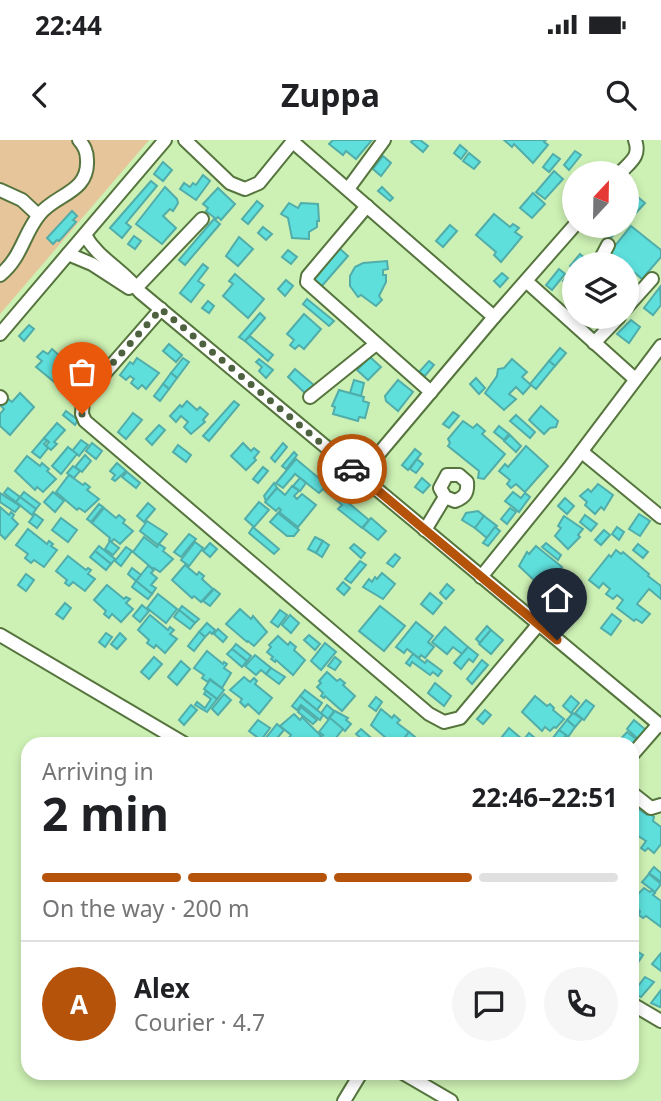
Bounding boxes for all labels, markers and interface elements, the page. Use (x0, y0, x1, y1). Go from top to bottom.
text: 22:44 (35, 7, 102, 43)
text: Zuppa (281, 73, 380, 116)
icon: back (21, 76, 59, 114)
icon: search (602, 76, 640, 114)
north arrow (562, 161, 639, 238)
map controls (562, 161, 639, 329)
button: layers (562, 252, 639, 329)
pin (52, 342, 112, 414)
icon: bag (63, 353, 101, 391)
courier (317, 434, 387, 504)
icon: car (333, 450, 371, 488)
pin (527, 568, 587, 640)
icon: home (538, 579, 576, 617)
text: Arriving in (42, 755, 154, 787)
text: 22:46–22:51 (471, 779, 618, 815)
text: 2 min (42, 782, 169, 844)
text: On the way · 200 m (42, 892, 249, 924)
button: chat (452, 967, 526, 1041)
button: phone (544, 967, 618, 1041)
text: Alex (134, 970, 190, 1006)
text: A (70, 986, 88, 1022)
text: Courier · 4.7 (134, 1006, 265, 1038)

